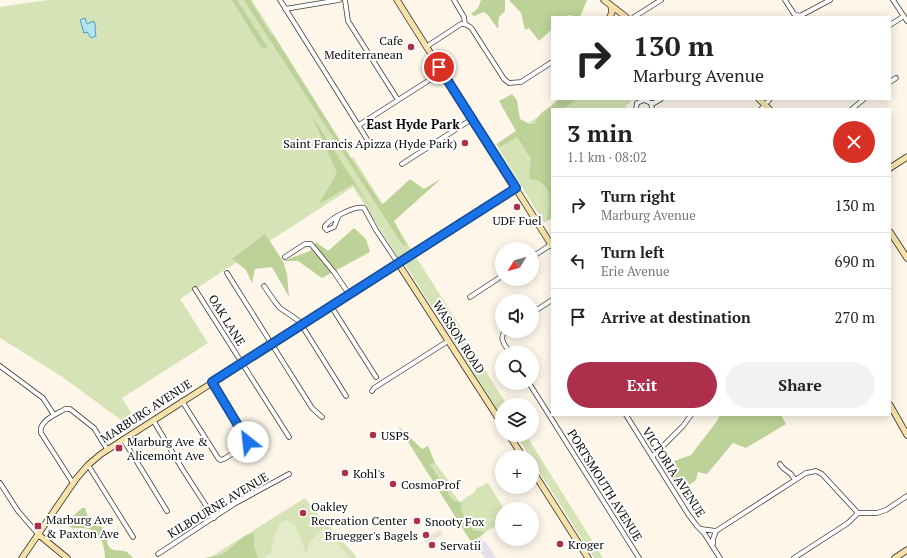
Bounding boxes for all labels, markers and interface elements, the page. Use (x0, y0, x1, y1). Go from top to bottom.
text: 130 m (633, 27, 714, 64)
icon: right (567, 32, 619, 84)
place label: Cafe Mediterranean (324, 33, 403, 62)
marker: Cafe Mediterranean (406, 42, 416, 52)
pin (422, 50, 456, 84)
icon: arrive (428, 56, 450, 78)
text: Marburg Avenue (633, 63, 764, 87)
district label: East Hyde Park (366, 115, 460, 133)
text: 3 min (567, 117, 633, 149)
button: close (833, 121, 875, 163)
place label: Saint Francis Apizza (Hyde Park) (283, 136, 457, 151)
marker: Saint Francis Apizza (Hyde Park) (460, 138, 470, 148)
text: 1.1 km · 08:02 (567, 148, 647, 166)
text: Turn right (601, 186, 676, 206)
icon: right (567, 194, 589, 216)
text: 130 m (834, 195, 875, 215)
marker: UDF Fuel (512, 202, 522, 212)
text: Marburg Avenue (601, 206, 696, 224)
place label: UDF Fuel (492, 213, 542, 228)
north arrow (495, 242, 539, 286)
map controls (495, 242, 539, 546)
text: Turn left (601, 242, 665, 262)
icon: left (567, 250, 589, 272)
text: 690 m (834, 251, 875, 271)
text: Erie Avenue (601, 262, 669, 280)
street label: OAK LANE (205, 292, 249, 348)
button: sound (495, 294, 539, 338)
street label: WASSON ROAD (430, 298, 488, 376)
icon: arrive (567, 306, 589, 328)
text: Arrive at destination (601, 307, 751, 327)
text: 270 m (834, 307, 875, 327)
button: search (495, 346, 539, 390)
button: Exit (567, 362, 717, 408)
button: Share (725, 362, 875, 408)
street label: MARBURG AVENUE (98, 376, 195, 446)
button: layers (495, 398, 539, 442)
position arrow (227, 421, 269, 463)
street label: VICTORIA AVENUE (639, 424, 709, 520)
street label: PORTSMOUTH AVENUE (564, 426, 646, 544)
place label: USPS (381, 428, 409, 443)
marker: USPS (368, 430, 378, 440)
place label: Marburg Ave & Alicemont Ave (127, 434, 208, 463)
marker: Marburg Ave & Alicemont Ave (114, 443, 124, 453)
button: + (495, 450, 539, 494)
place label: Kohl's (353, 466, 385, 481)
marker: Kohl's (340, 468, 350, 478)
street label: KILBOURNE AVENUE (165, 469, 271, 541)
place label: CosmoProf (401, 477, 461, 492)
marker: CosmoProf (388, 479, 398, 489)
place label: Oakley Recreation Center (311, 499, 408, 528)
button: − (495, 502, 539, 546)
marker: Oakley Recreation Center (298, 508, 308, 518)
place label: Marburg Ave & Paxton Ave (46, 512, 119, 541)
place label: Snooty Fox (425, 514, 485, 529)
marker: Snooty Fox (412, 516, 422, 526)
marker: Marburg Ave & Paxton Ave (33, 521, 43, 531)
place label: Bruegger's Bagels (325, 528, 418, 543)
marker: Bruegger's Bagels (421, 530, 431, 540)
place label: Kroger (568, 537, 604, 552)
place label: Servatii (440, 538, 481, 553)
marker: Kroger (555, 539, 565, 549)
marker: Servatii (427, 540, 437, 550)

